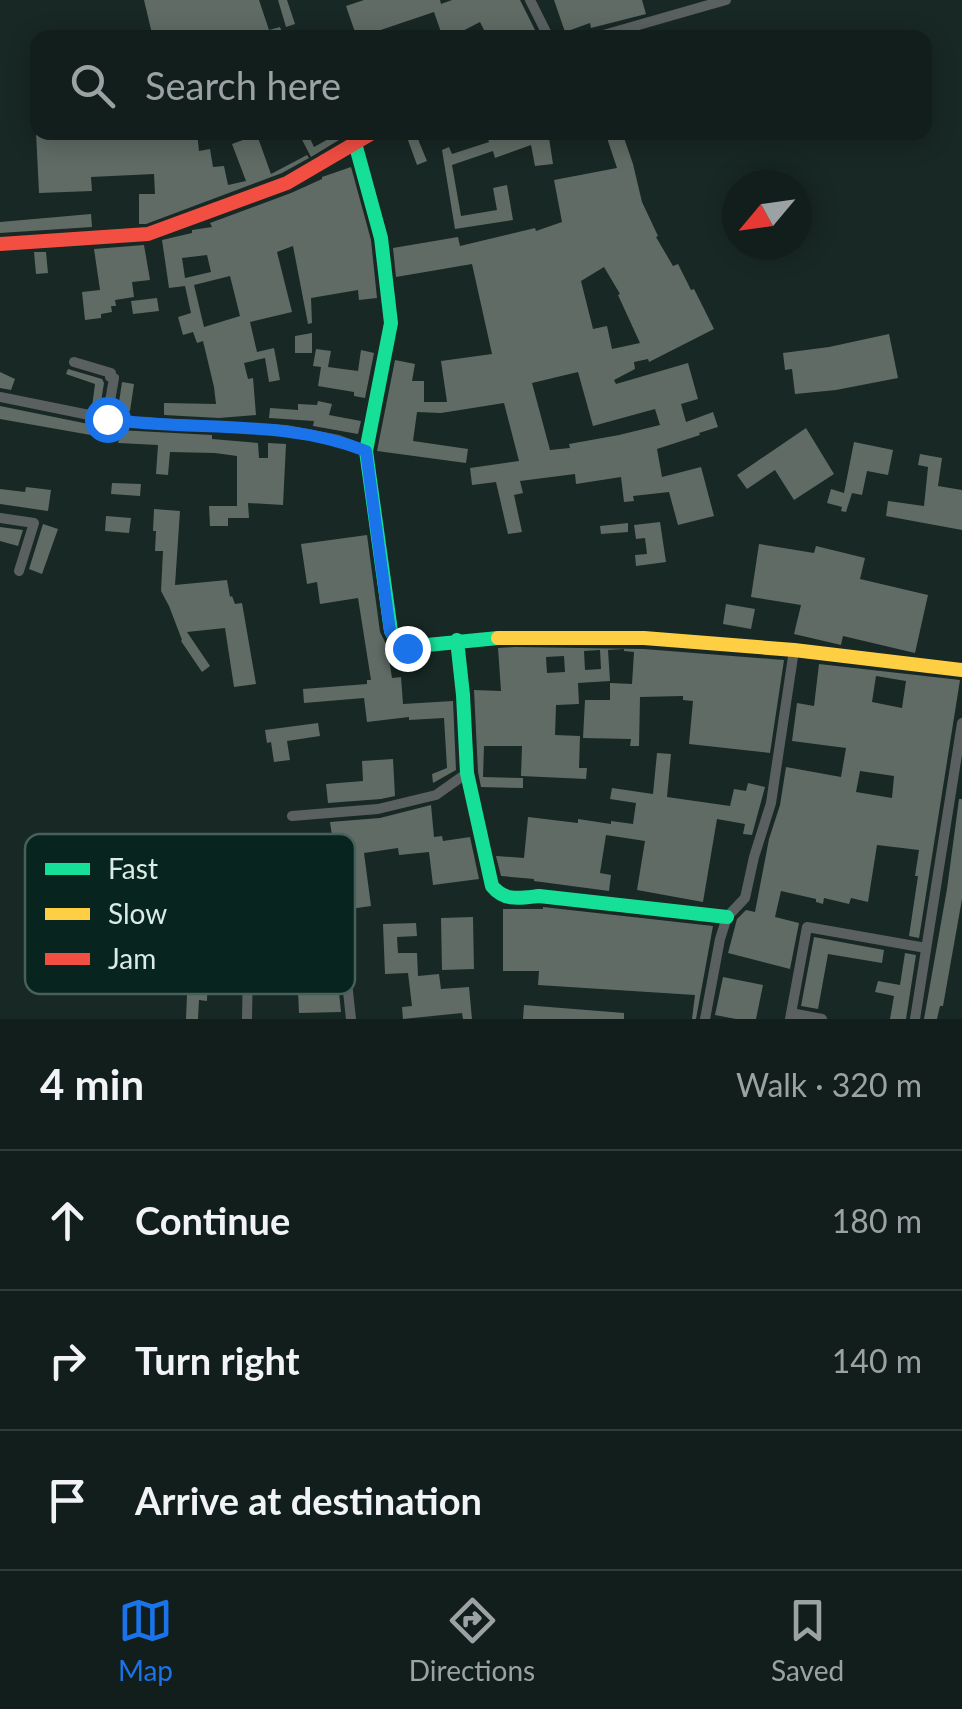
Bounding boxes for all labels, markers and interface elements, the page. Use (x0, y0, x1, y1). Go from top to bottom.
search box (30, 30, 932, 140)
icon: search (65, 58, 120, 113)
text: Search here (145, 62, 341, 108)
north arrow (722, 170, 812, 260)
route start (85, 397, 131, 443)
route end (385, 626, 431, 672)
legend (25, 834, 355, 994)
text: Fast (108, 851, 158, 885)
text: Slow (108, 896, 167, 930)
text: Jam (108, 941, 156, 975)
text: 4 min (40, 1059, 144, 1109)
text: Walk · 320 m (736, 1065, 922, 1104)
icon: ahead (40, 1193, 95, 1248)
text: Continue (135, 1197, 290, 1243)
text: 180 m (832, 1201, 922, 1240)
icon: right (40, 1333, 95, 1388)
text: Turn right (135, 1337, 300, 1383)
text: 140 m (832, 1341, 922, 1380)
icon: arrive (40, 1473, 95, 1528)
text: Arrive at destination (135, 1477, 482, 1523)
tab: Map (118, 1593, 173, 1687)
tab: Directions (409, 1593, 535, 1687)
tab: Saved (771, 1593, 844, 1687)

